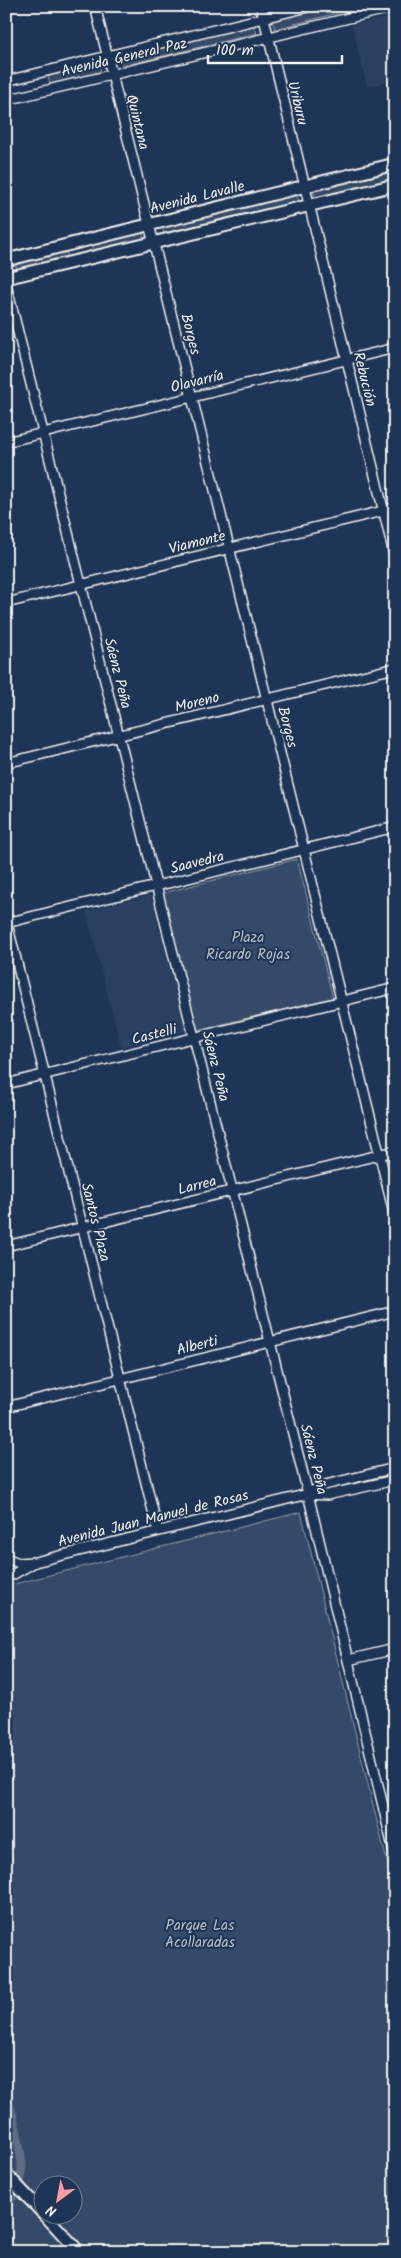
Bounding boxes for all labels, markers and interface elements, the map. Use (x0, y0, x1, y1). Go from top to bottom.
street label: Avenida General Paz (59, 32, 190, 84)
scale bar (208, 32, 342, 64)
text: 100 m (216, 39, 254, 63)
street label: Uriburu (280, 79, 314, 128)
street label: Quintana (119, 92, 155, 152)
street label: Avenida Lavalle (147, 175, 247, 221)
street label: Borges (173, 311, 207, 358)
street label: Rebución (346, 349, 382, 409)
street label: Olavarría (168, 364, 226, 400)
street label: Viamonte (166, 524, 228, 562)
street label: Sáenz Peña (97, 635, 137, 711)
street label: Moreno (172, 686, 222, 720)
street label: Borges (270, 704, 304, 751)
street label: Saavedra (168, 845, 227, 881)
park label: Plaza Ricardo Rojas (206, 926, 291, 967)
street label: Castelli (129, 1017, 181, 1052)
street label: Sáenz Peña (195, 1028, 235, 1104)
street label: Larrea (175, 1170, 219, 1202)
street label: Santos Plaza (74, 1180, 116, 1264)
street label: Alberti (174, 1329, 222, 1363)
street label: Sáenz Peña (293, 1421, 333, 1497)
street label: Avenida Juan Manuel de Rosas (55, 1484, 252, 1554)
park label: Parque Las Acollaradas (165, 1914, 236, 1955)
north arrow (32, 2176, 82, 2226)
text: N (42, 2198, 61, 2222)

